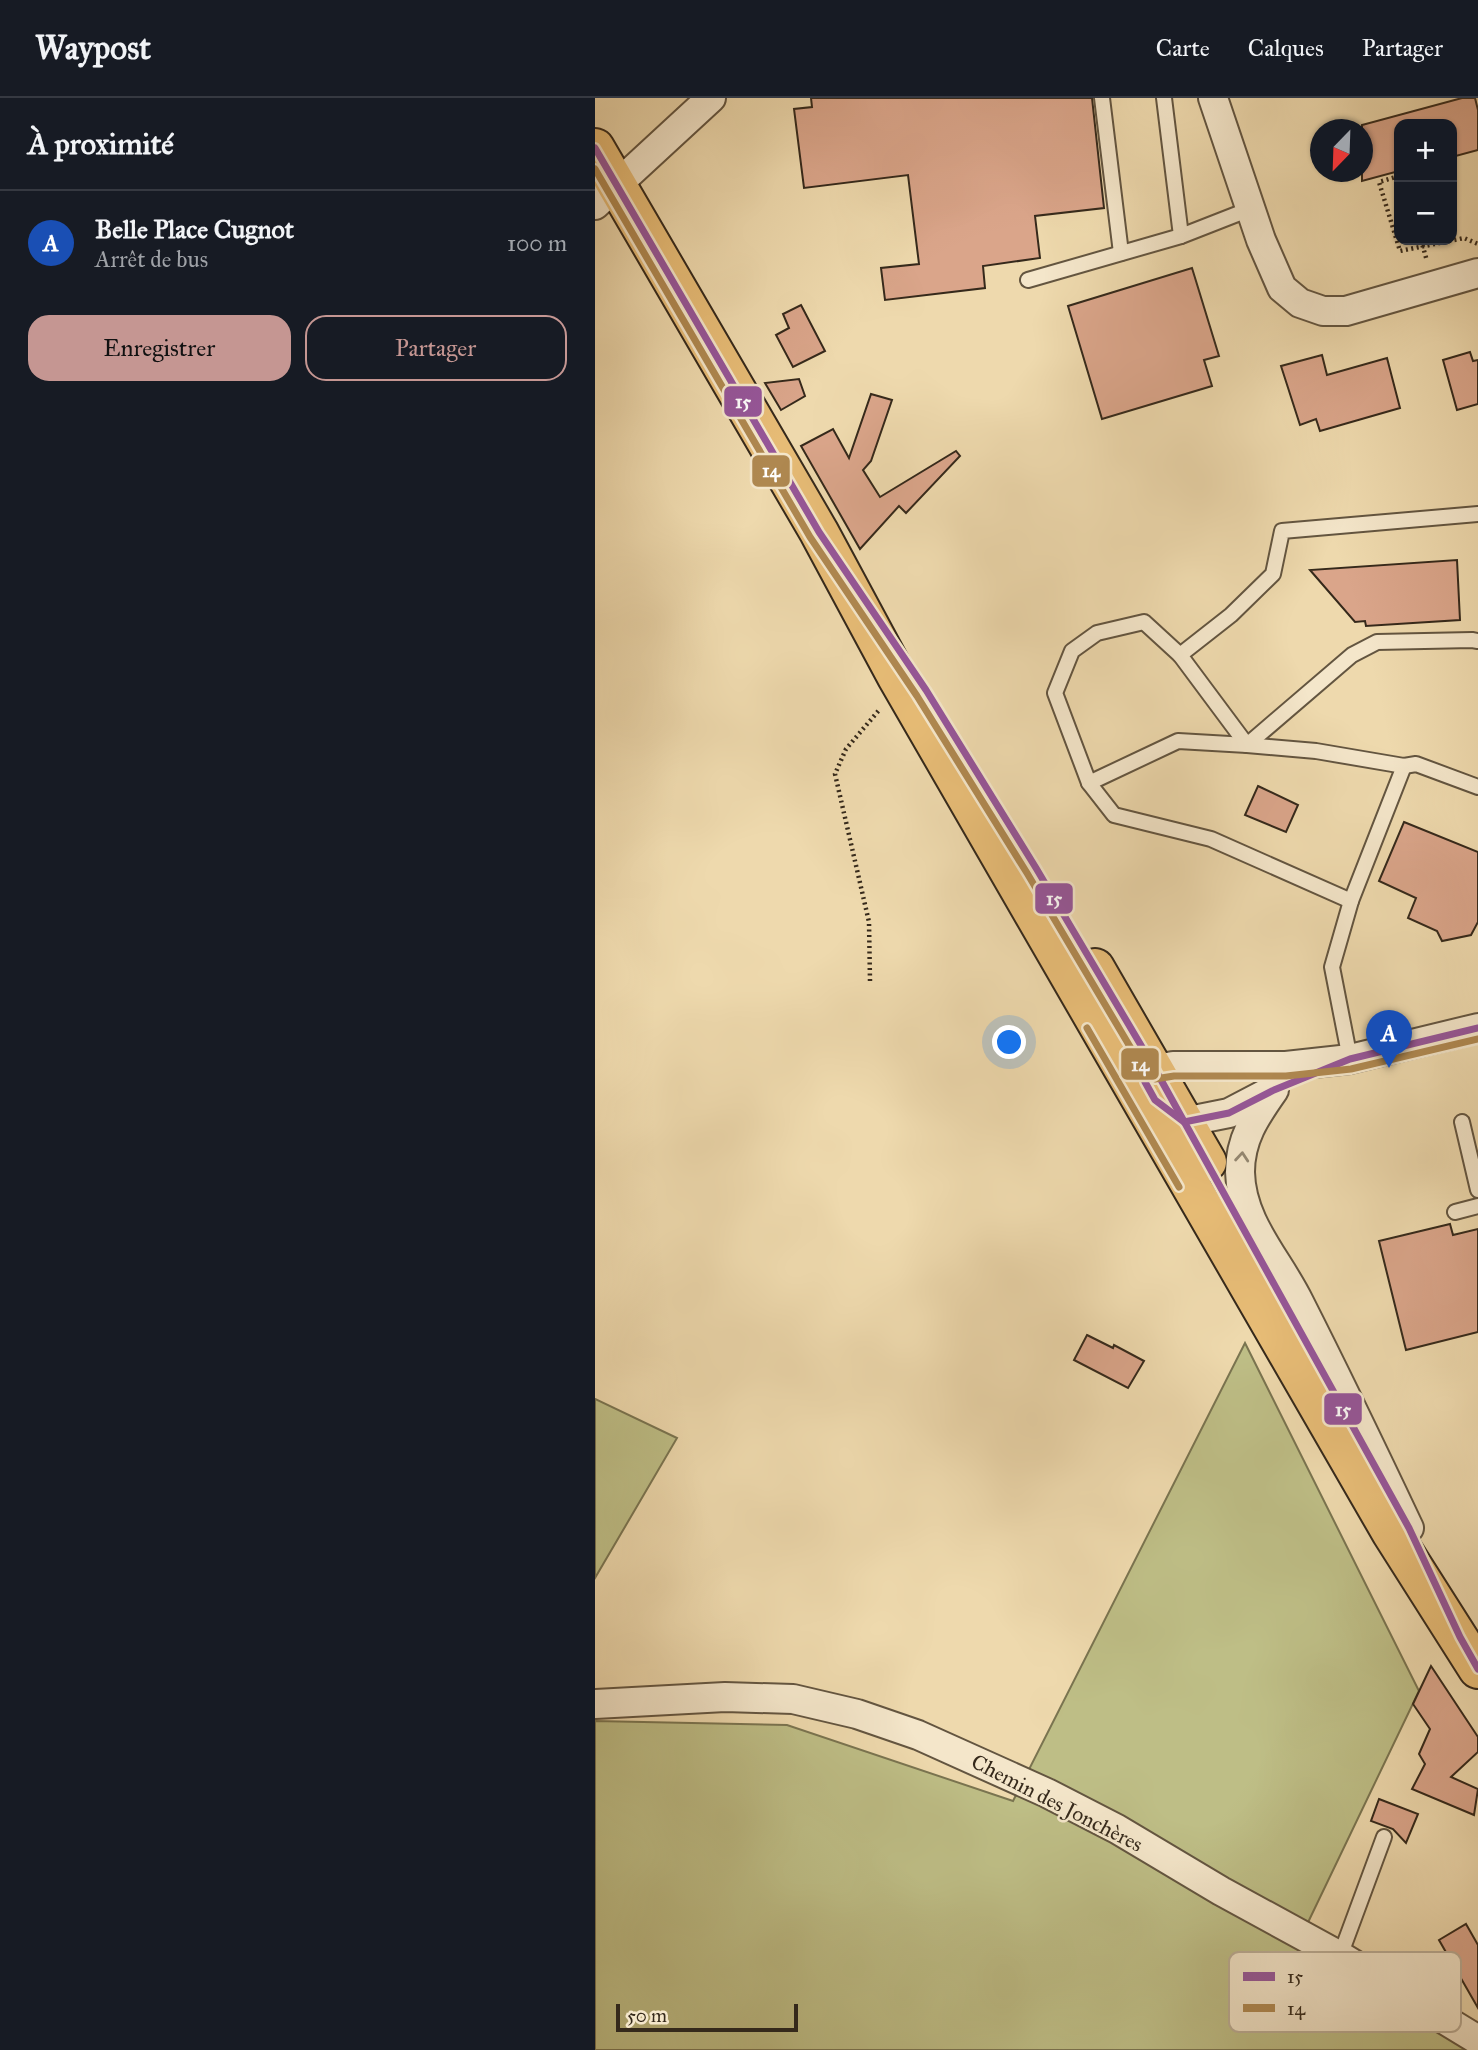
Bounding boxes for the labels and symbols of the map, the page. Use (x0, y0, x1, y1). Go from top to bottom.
north arrow (1310, 119, 1373, 182)
line badge: 15 (723, 385, 763, 418)
text: 15 (735, 390, 751, 413)
line badge: 14 (751, 454, 791, 488)
text: 14 (762, 459, 781, 483)
line badge: 15 (1034, 882, 1074, 915)
text: 15 (1046, 887, 1062, 910)
pin: A (1366, 1010, 1412, 1068)
your location (992, 1025, 1026, 1059)
line badge: 14 (1120, 1047, 1160, 1081)
text: 14 (1131, 1053, 1150, 1077)
one-way arrow (1234, 1151, 1249, 1162)
line badge: 15 (1323, 1392, 1363, 1426)
text: 15 (1335, 1398, 1351, 1421)
street label: Chemin des Jonchères (967, 1749, 1147, 1857)
legend (1229, 1952, 1461, 2032)
text: 15 (1287, 1965, 1303, 1988)
text: 14 (1287, 1997, 1306, 2020)
scale bar (616, 2001, 798, 2033)

